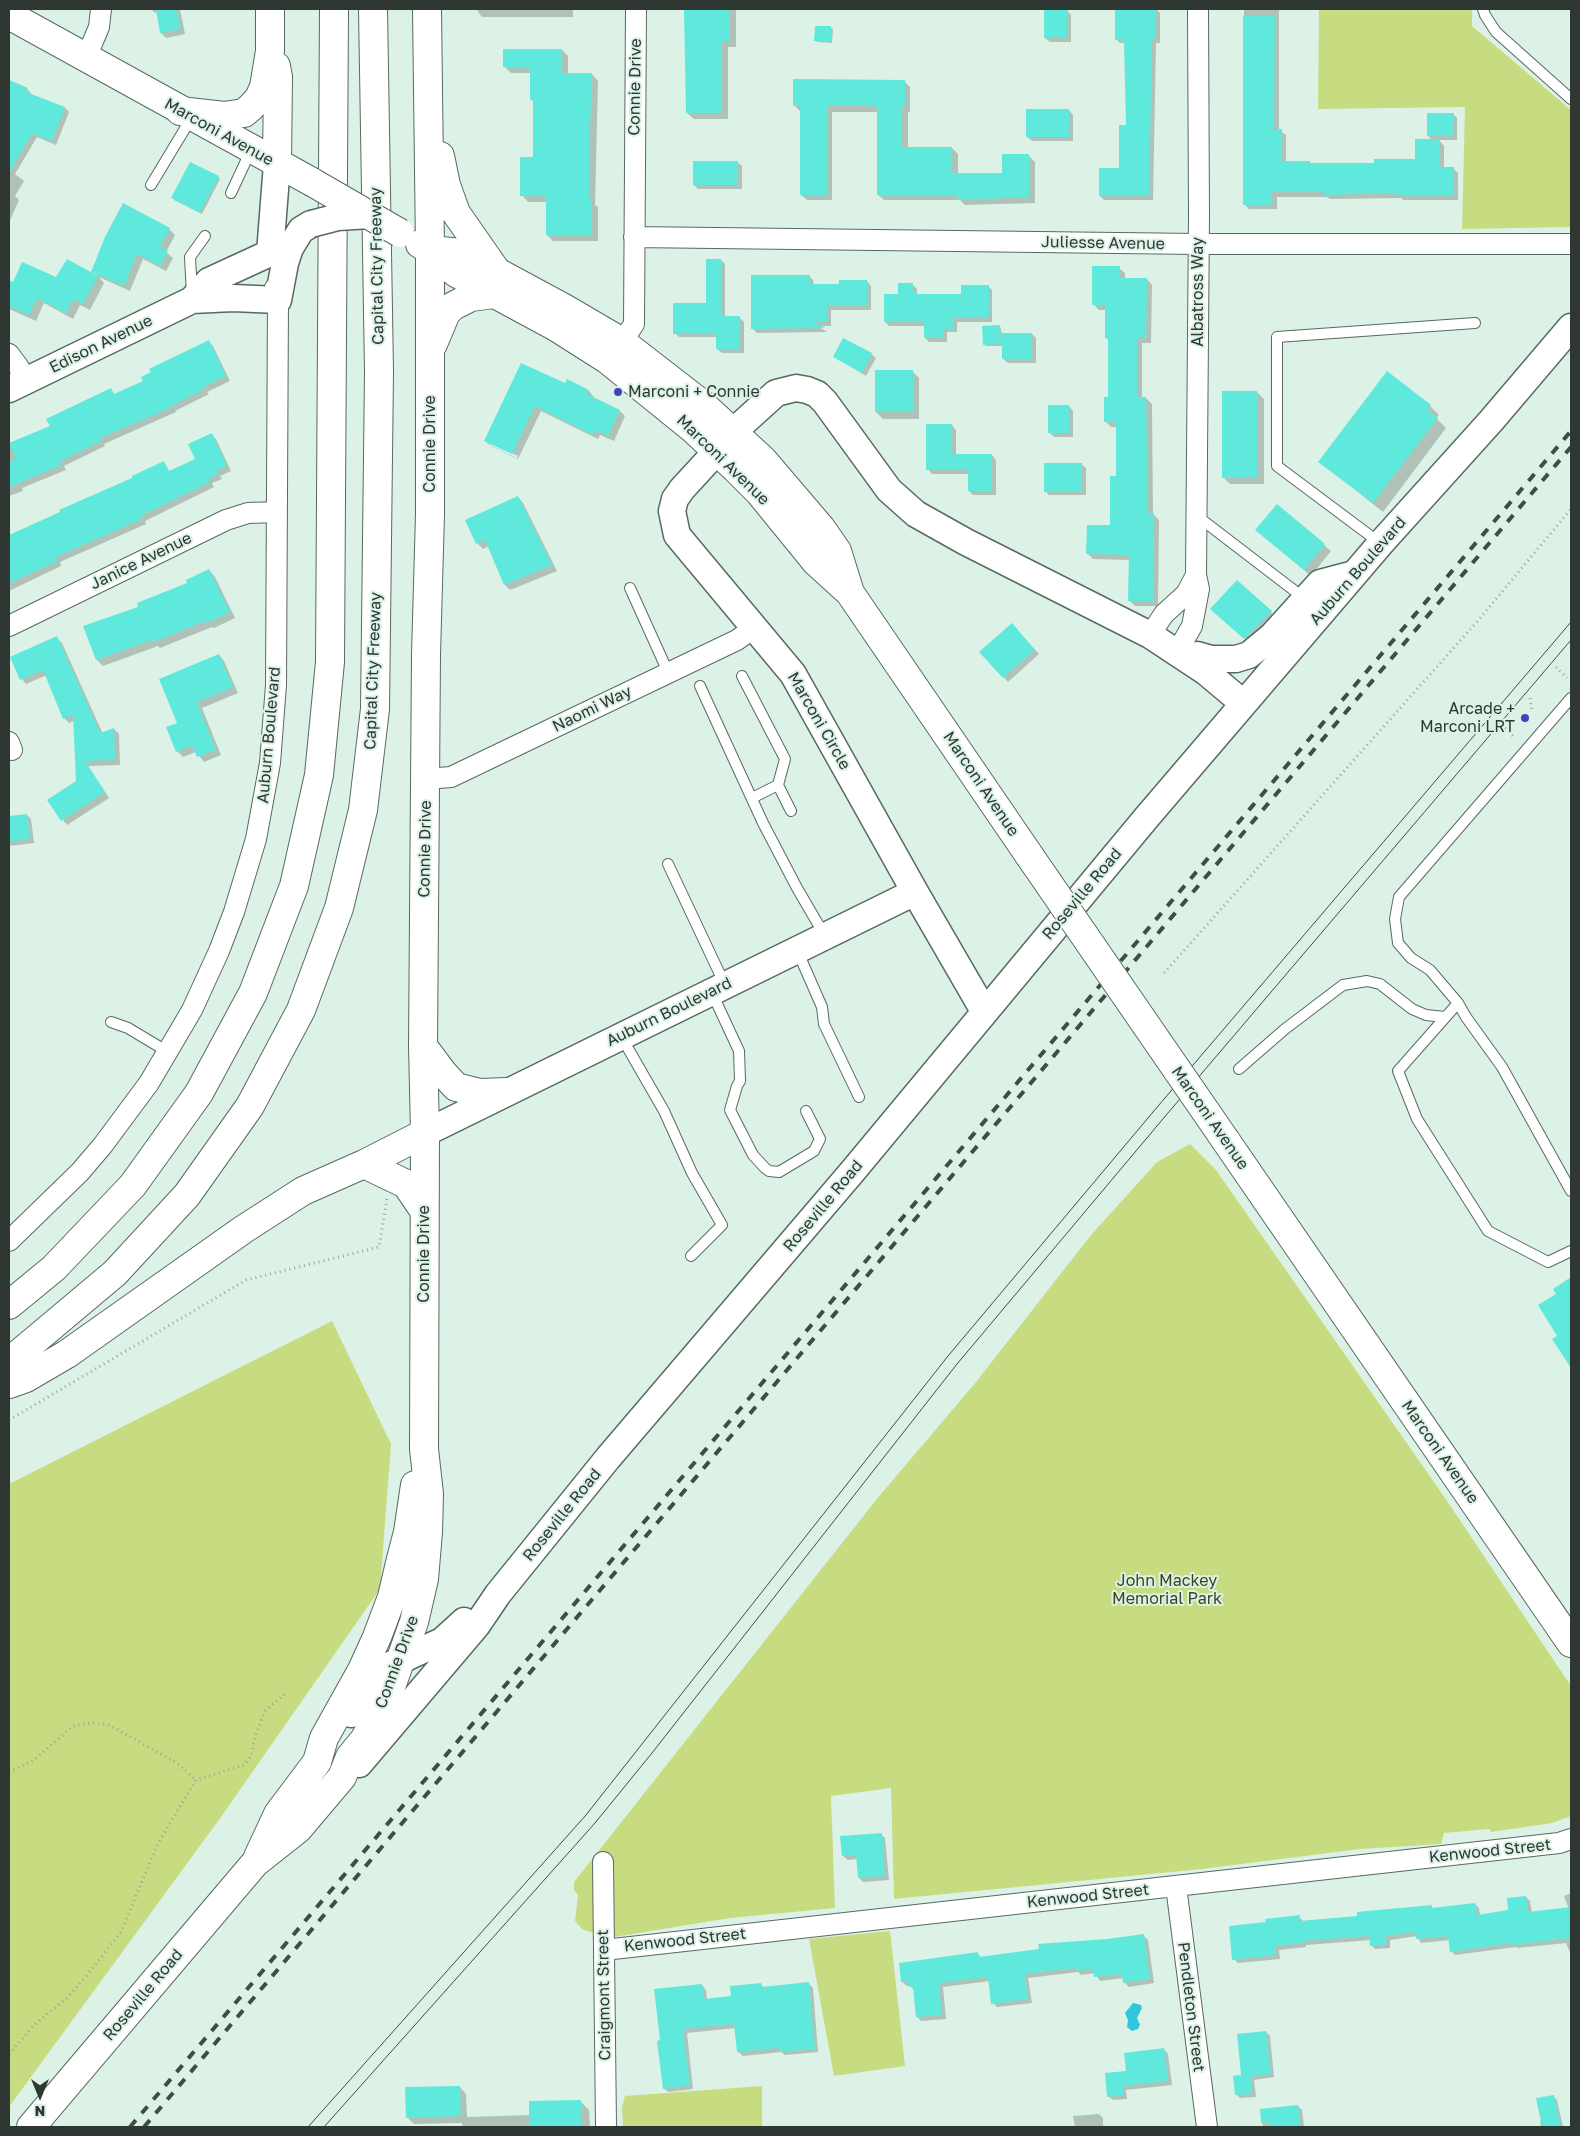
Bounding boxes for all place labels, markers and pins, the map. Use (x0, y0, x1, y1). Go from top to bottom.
place label: Marconi + Connie (628, 382, 760, 402)
marker: Marconi + Connie (612, 386, 624, 398)
place label: Arcade + Marconi LRT (1420, 699, 1515, 737)
marker: Arcade + Marconi LRT (1519, 712, 1531, 724)

